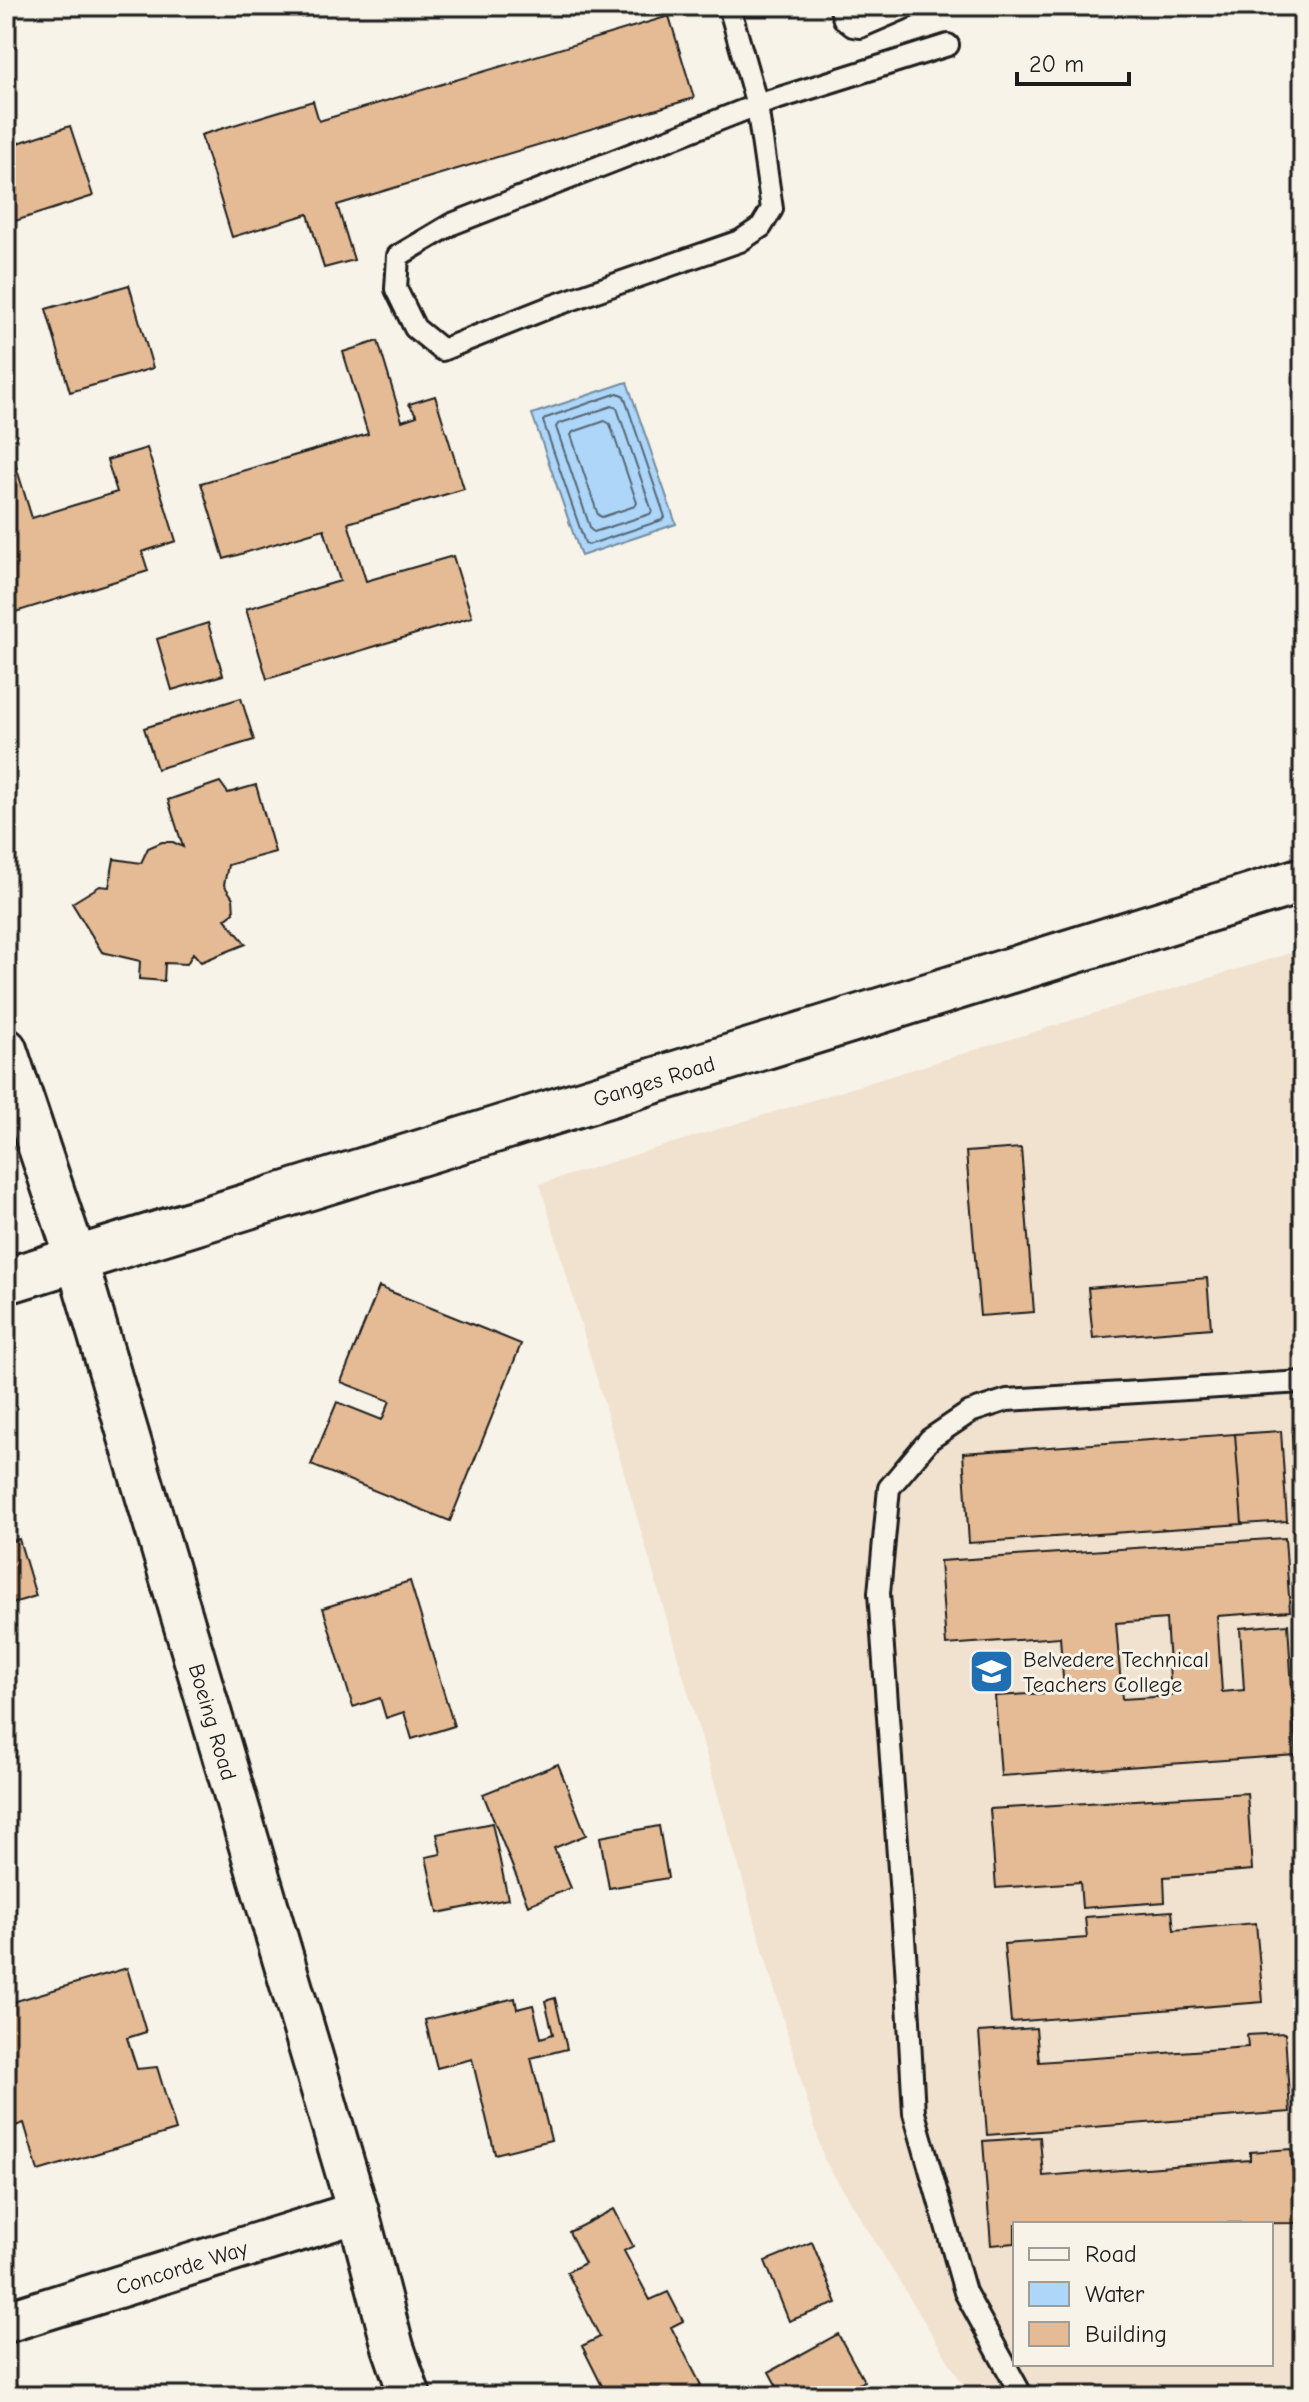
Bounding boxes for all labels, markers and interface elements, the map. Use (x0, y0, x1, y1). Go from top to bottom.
scale bar (1017, 36, 1129, 86)
text: 20 m (1029, 50, 1084, 78)
street label: Ganges Road (590, 1051, 718, 1113)
place label: Belvedere Technical Teachers College (1023, 1647, 1209, 1698)
school or university icon: Belvedere Technical Teachers College (968, 1648, 1016, 1696)
street label: Boeing Road (183, 1661, 242, 1783)
legend (1013, 2222, 1273, 2366)
street label: Concorde Way (113, 2235, 251, 2301)
text: Road (1085, 2240, 1137, 2268)
text: Water (1085, 2280, 1145, 2308)
text: Building (1085, 2320, 1167, 2348)

